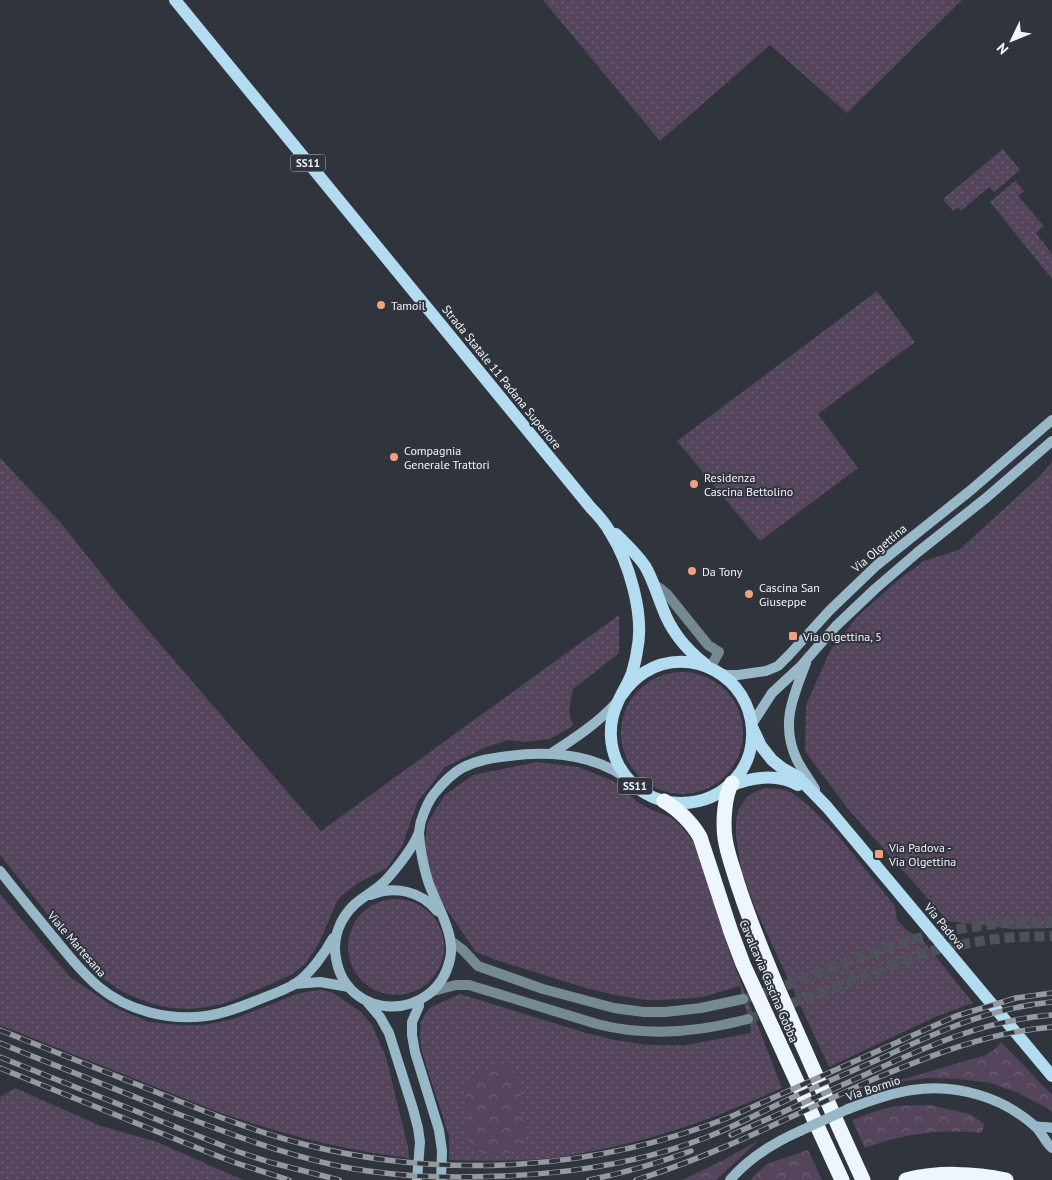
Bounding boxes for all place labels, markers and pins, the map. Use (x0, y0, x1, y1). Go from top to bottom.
place label: Tamoil (391, 298, 426, 313)
marker: Tamoil (375, 299, 387, 311)
place label: Compagnia Generale Trattori (404, 443, 490, 472)
marker: Compagnia Generale Trattori (388, 451, 400, 463)
place label: Residenza Cascina Bettolino (704, 470, 793, 499)
marker: Residenza Cascina Bettolino (688, 478, 700, 490)
place label: Da Tony (702, 564, 743, 579)
marker: Da Tony (686, 565, 698, 577)
place label: Cascina San Giuseppe (759, 580, 820, 609)
marker: Cascina San Giuseppe (743, 588, 755, 600)
place label: Via Olgettina, 5 (802, 629, 882, 644)
marker: Via Olgettina, 5 (787, 630, 799, 642)
place label: Via Padova - Via Olgettina (888, 840, 956, 869)
marker: Via Padova - Via Olgettina (873, 848, 885, 860)

